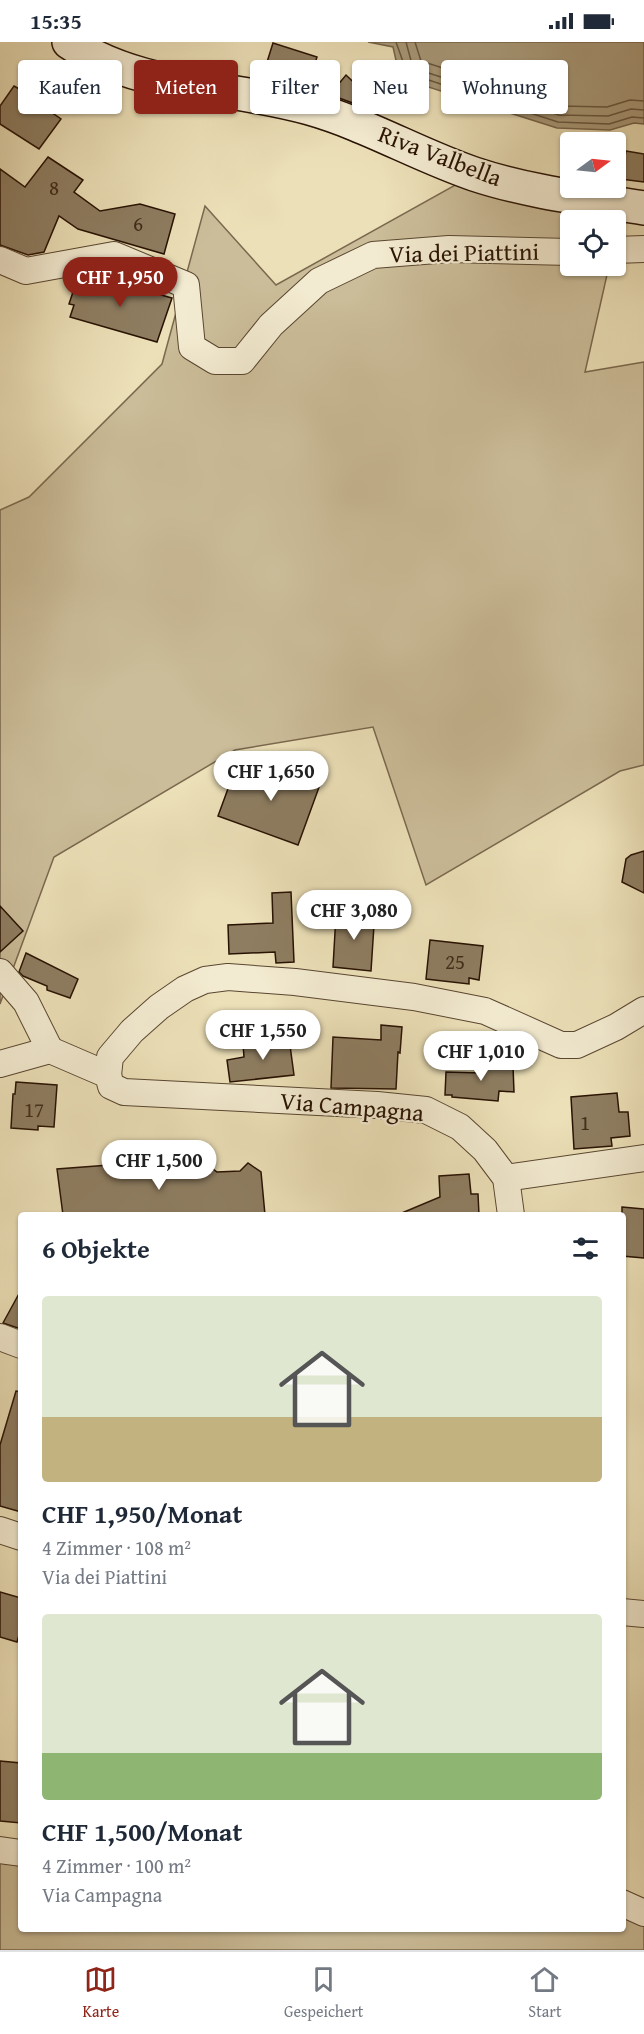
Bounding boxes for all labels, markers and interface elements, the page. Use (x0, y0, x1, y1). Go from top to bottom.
text: 15:35 (30, 5, 82, 37)
chip: Kaufen (18, 60, 122, 114)
chip: Mieten (134, 60, 238, 114)
chip: Filter (250, 60, 340, 114)
chip: Neu (352, 60, 429, 114)
chip: Wohnung (441, 60, 568, 114)
street label: Riva Valbella (373, 116, 508, 195)
north arrow (560, 132, 626, 198)
map controls (560, 132, 626, 276)
house number: 8 (49, 172, 59, 203)
house number: 6 (133, 208, 143, 239)
button: locate (560, 210, 626, 276)
street label: Via dei Piattini (389, 234, 540, 271)
pin: CHF 1,950 (51, 257, 189, 308)
text: CHF 1,950 (76, 262, 164, 291)
pin: CHF 1,650 (202, 751, 340, 802)
text: CHF 1,650 (227, 756, 315, 785)
pin: CHF 3,080 (285, 890, 423, 941)
text: CHF 3,080 (310, 895, 398, 924)
house number: 25 (445, 946, 465, 977)
pin: CHF 1,550 (194, 1010, 332, 1061)
text: CHF 1,550 (219, 1015, 307, 1044)
pin: CHF 1,010 (412, 1031, 550, 1082)
text: CHF 1,010 (437, 1036, 525, 1065)
street label: Via Campagna (279, 1083, 426, 1130)
house number: 17 (24, 1094, 44, 1125)
house number: 1 (580, 1107, 590, 1138)
pin: CHF 1,500 (90, 1140, 228, 1191)
text: CHF 1,500 (115, 1145, 203, 1174)
text: 6 Objekte (42, 1229, 150, 1268)
icon: filters (569, 1232, 602, 1265)
icon: home (268, 1335, 376, 1443)
text: CHF 1,950/Monat (42, 1494, 242, 1533)
text: 4 Zimmer · 108 m² (42, 1533, 191, 1562)
text: Via dei Piattini (42, 1562, 167, 1591)
icon: home (268, 1653, 376, 1761)
text: CHF 1,500/Monat (42, 1812, 242, 1851)
text: 4 Zimmer · 100 m² (42, 1851, 191, 1880)
text: Via Campagna (42, 1880, 162, 1909)
tab: Karte (82, 1963, 119, 2023)
tab: Gespeichert (284, 1963, 364, 2023)
tab: Start (528, 1963, 562, 2023)

